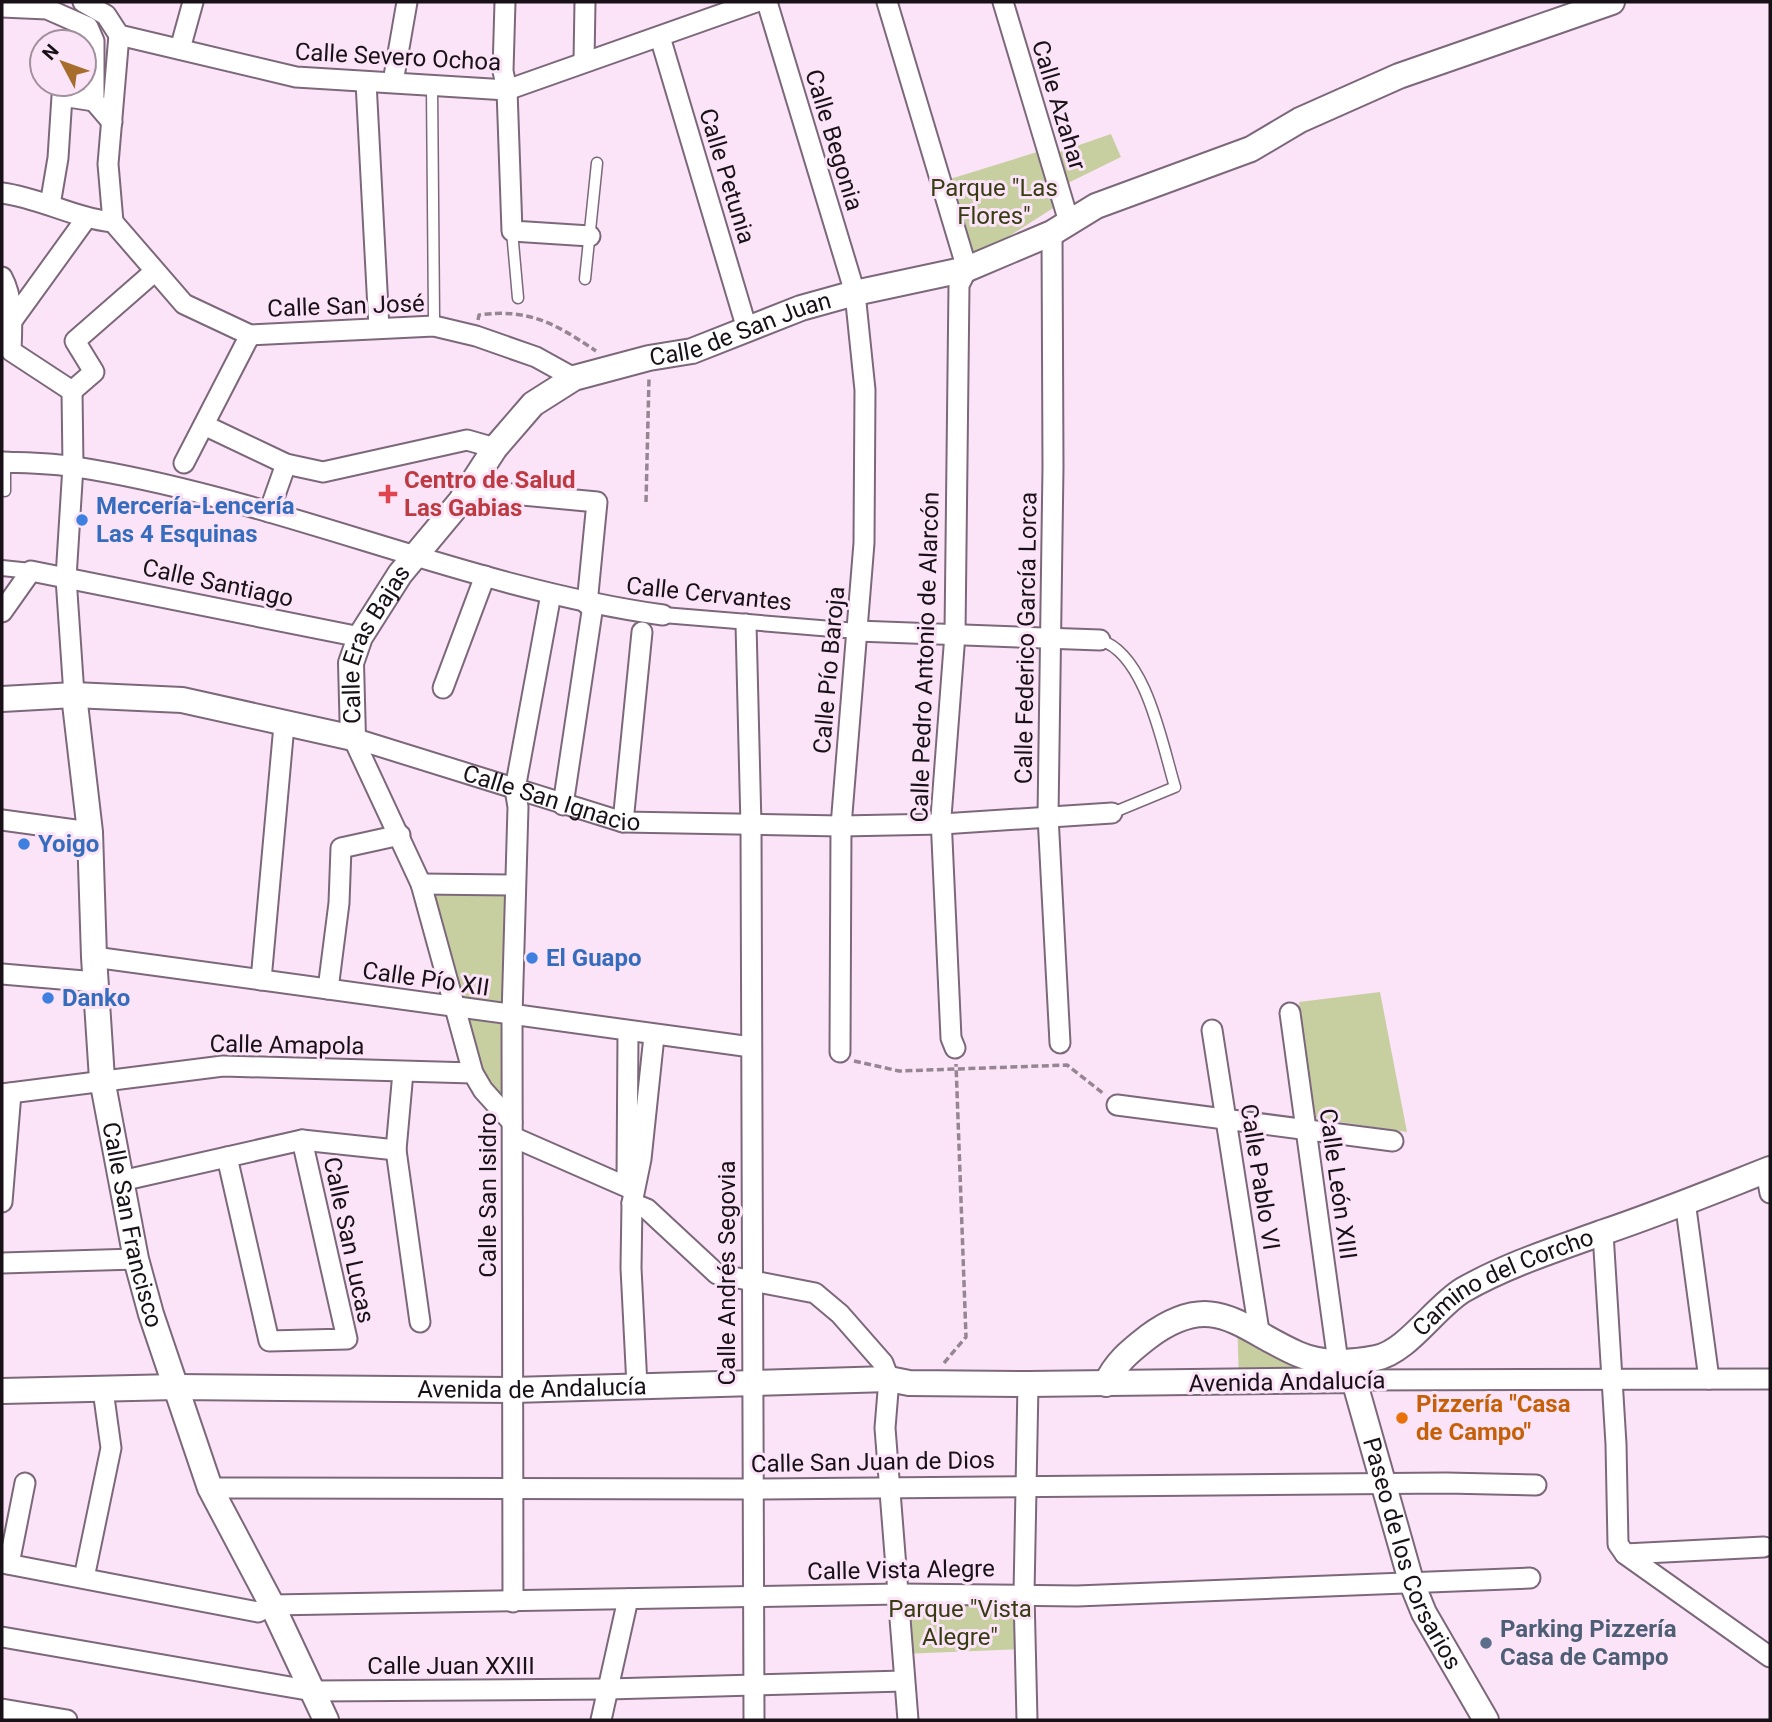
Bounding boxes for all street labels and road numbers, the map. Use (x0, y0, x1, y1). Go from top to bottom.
street label: Calle Azahar (1026, 37, 1092, 173)
street label: Calle Severo Ochoa (294, 38, 502, 76)
street label: Calle Begonia (799, 66, 869, 214)
street label: Calle Petunia (693, 105, 761, 247)
street label: Calle de San Juan (647, 286, 834, 372)
street label: Calle San José (267, 289, 425, 323)
street label: Calle Pedro Antonio de Alarcón (905, 491, 945, 823)
street label: Calle Federico García Lorca (1009, 492, 1043, 784)
street label: Calle Santiago (140, 553, 296, 613)
street label: Calle Eras Bajas (337, 559, 416, 724)
street label: Calle Cervantes (625, 571, 793, 617)
street label: Calle Pío Baroja (808, 585, 850, 755)
street label: Calle San Ignacio (460, 759, 641, 836)
street label: Calle Pío XII (361, 956, 491, 1002)
street label: Calle Amapola (209, 1030, 365, 1060)
street label: Calle Pablo VI (1235, 1102, 1285, 1252)
street label: Calle León XIII (1314, 1107, 1362, 1261)
street label: Calle San Isidro (474, 1112, 502, 1278)
street label: Calle San Francisco (96, 1120, 169, 1331)
street label: Calle San Lucas (318, 1154, 380, 1326)
street label: Calle Andrés Segovia (713, 1161, 741, 1385)
street label: Camino del Corcho (1407, 1223, 1597, 1342)
street label: Avenida Andalucía (1188, 1366, 1386, 1398)
street label: Avenida de Andalucía (417, 1372, 647, 1404)
street label: Paseo de los Corsarios (1357, 1434, 1468, 1674)
street label: Calle San Juan de Dios (751, 1446, 995, 1478)
street label: Calle Vista Alegre (807, 1554, 995, 1586)
street label: Calle Juan XXIII (367, 1652, 535, 1680)

